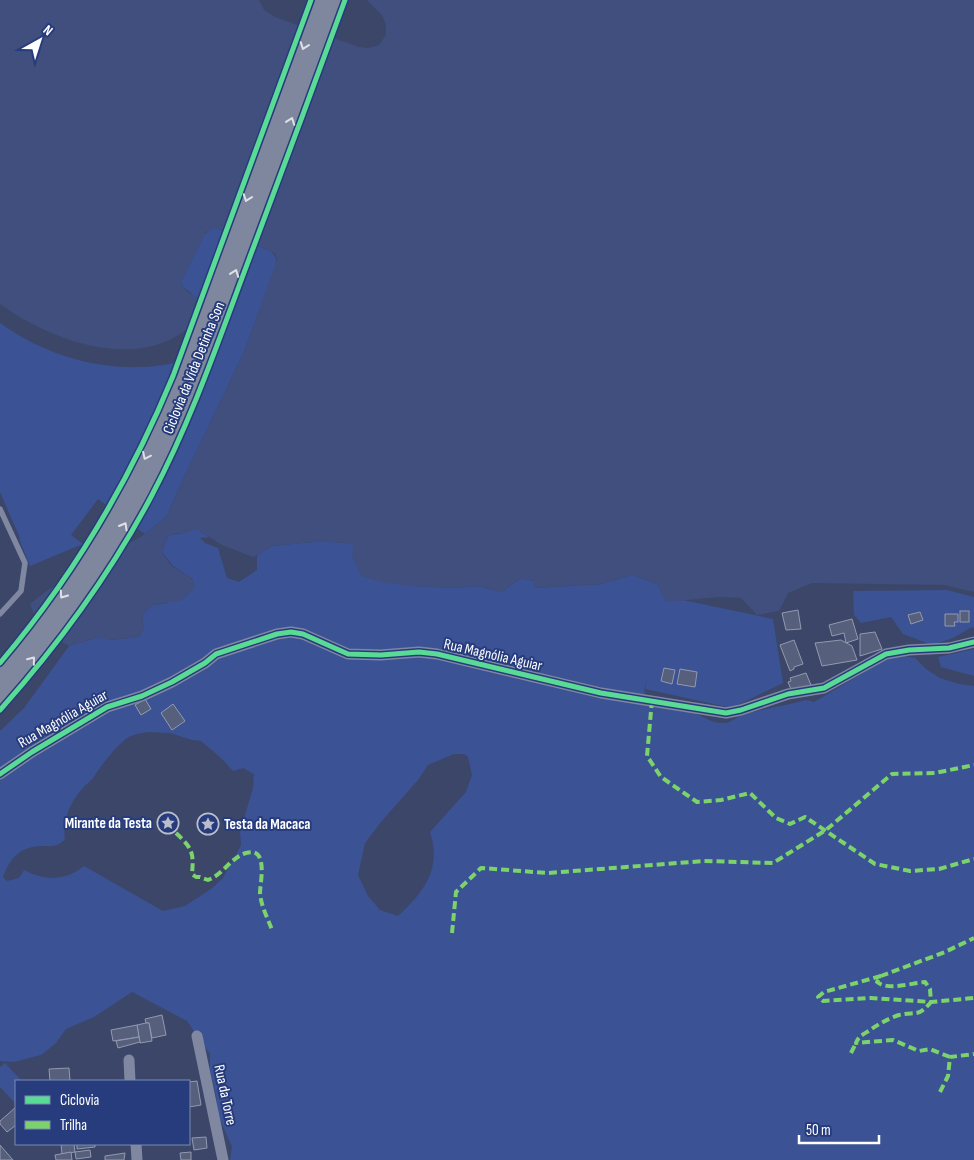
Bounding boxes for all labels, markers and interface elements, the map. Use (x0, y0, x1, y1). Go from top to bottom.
north arrow (15, 15, 65, 65)
text: N (40, 21, 56, 39)
one-way arrow (300, 41, 310, 50)
one-way arrow (285, 117, 295, 126)
one-way arrow (243, 193, 253, 202)
one-way arrow (229, 270, 239, 278)
street label: Ciclovia da Vida Detinha Son (159, 299, 229, 437)
one-way arrow (142, 451, 152, 460)
one-way arrow (118, 523, 128, 532)
one-way arrow (60, 589, 69, 599)
street label: Rua Magnólia Aguiar (442, 634, 545, 676)
one-way arrow (26, 657, 34, 666)
street label: Rua Magnólia Aguiar (15, 685, 112, 752)
place icon: Mirante da Testa (156, 811, 180, 835)
place icon: Testa da Macaca (196, 812, 220, 836)
place label: Mirante da Testa (65, 814, 152, 833)
place label: Testa da Macaca (224, 815, 311, 834)
street label: Rua da Torre (209, 1063, 241, 1127)
legend (15, 1080, 190, 1145)
text: Ciclovia (60, 1091, 100, 1110)
scale bar (799, 1112, 879, 1144)
text: Trilha (60, 1116, 87, 1135)
text: 50 m (806, 1121, 831, 1140)

